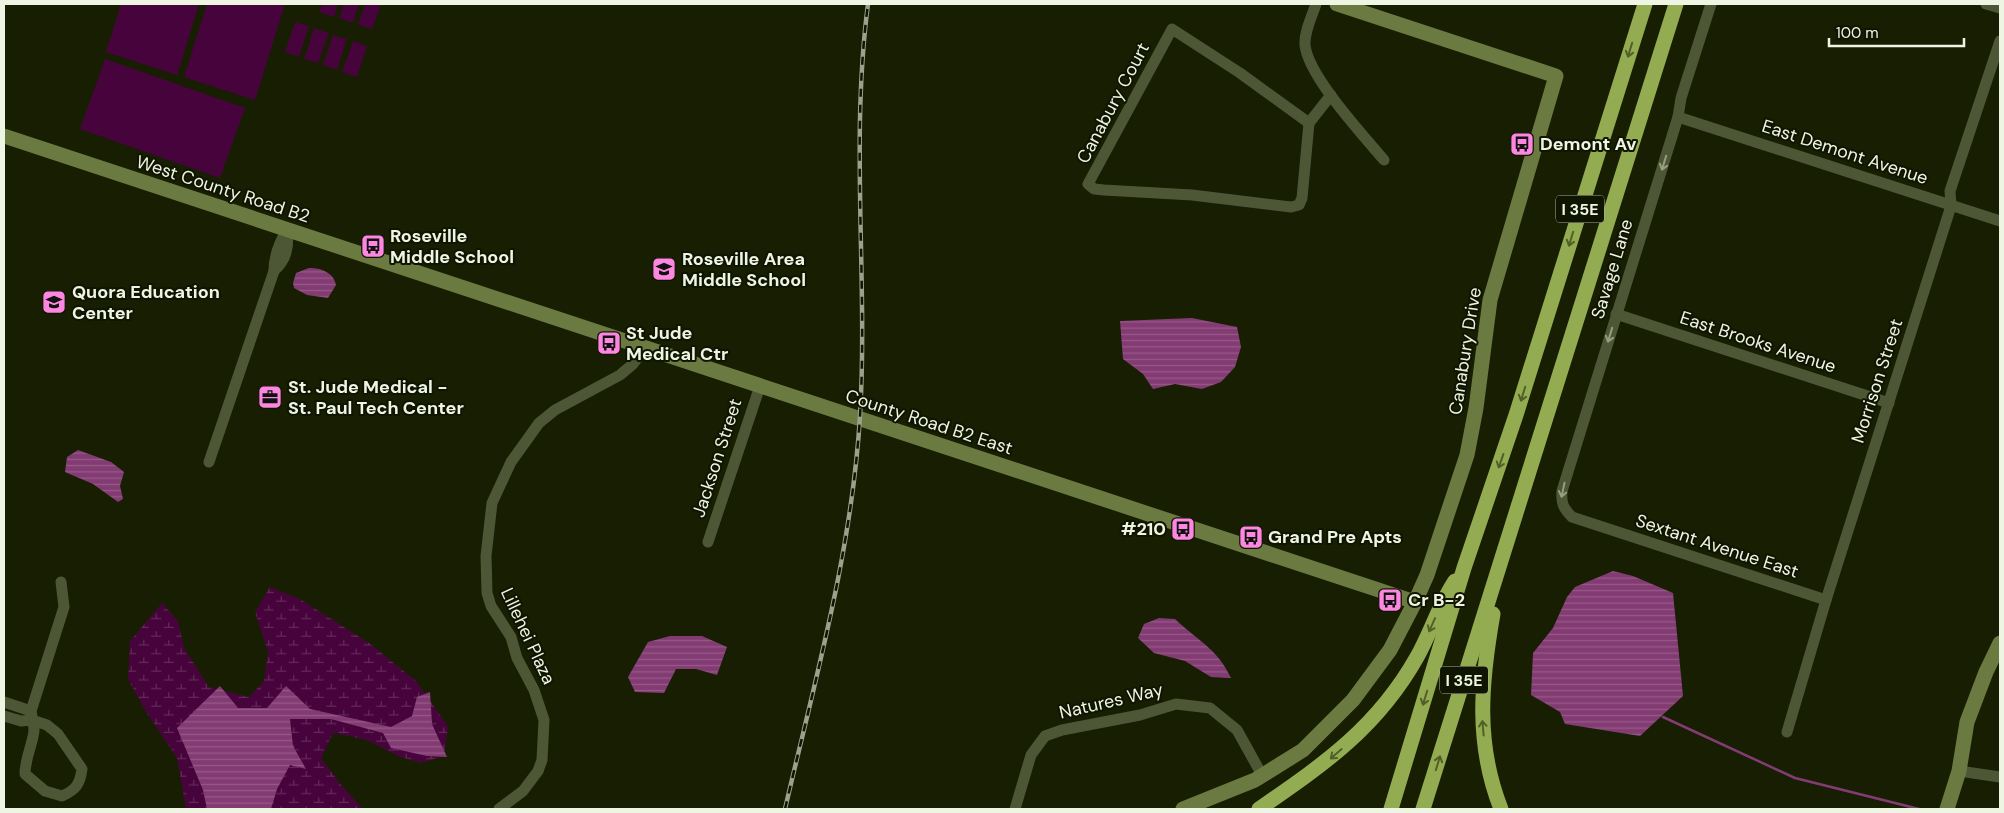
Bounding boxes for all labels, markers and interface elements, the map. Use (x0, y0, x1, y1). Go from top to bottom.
scale bar (1829, 15, 1964, 47)
text: 100 m (1836, 23, 1879, 43)
street label: Canabury Court (1071, 38, 1155, 168)
one-way arrow (1625, 42, 1635, 58)
street label: East Demont Avenue (1759, 114, 1931, 190)
bus stop icon: Demont Av (1509, 131, 1535, 157)
place label: Demont Av (1540, 132, 1637, 156)
street label: West County Road B2 (133, 150, 313, 228)
one-way arrow (1658, 155, 1668, 171)
road number: I 35E (1556, 195, 1604, 222)
street label: Savage Lane (1585, 216, 1639, 322)
place label: Roseville Middle School (390, 224, 514, 269)
one-way arrow (1566, 230, 1576, 246)
bus stop icon: Roseville Middle School (360, 233, 386, 259)
place label: Roseville Area Middle School (682, 247, 806, 292)
school or university icon: Roseville Area Middle School (651, 256, 677, 282)
place label: Quora Education Center (72, 280, 220, 325)
street label: Canabury Drive (1443, 286, 1487, 416)
school or university icon: Quora Education Center (41, 289, 67, 315)
street label: East Brooks Avenue (1677, 305, 1839, 379)
street label: Morrison Street (1846, 316, 1908, 446)
place label: St Jude Medical Ctr (626, 321, 728, 366)
one-way arrow (1604, 327, 1614, 343)
bus stop icon: St Jude Medical Ctr (596, 330, 622, 356)
place label: St. Jude Medical - St. Paul Tech Center (288, 375, 464, 420)
office icon: St. Jude Medical - St. Paul Tech Center (257, 384, 283, 410)
street label: County Road B2 East (842, 384, 1016, 460)
one-way arrow (1517, 386, 1527, 402)
street label: Jackson Street (687, 396, 747, 520)
one-way arrow (1495, 452, 1505, 468)
one-way arrow (1558, 482, 1567, 498)
street label: Sextant Avenue East (1633, 508, 1801, 584)
bus stop icon: #210 (1170, 516, 1196, 542)
place label: #210 (1121, 517, 1166, 541)
bus stop icon: Grand Pre Apts (1238, 524, 1264, 550)
place label: Grand Pre Apts (1268, 525, 1402, 549)
street label: Lillehei Plaza (495, 584, 561, 688)
bus stop icon: Cr B-2 (1377, 587, 1403, 613)
place label: Cr B-2 (1408, 588, 1465, 612)
one-way arrow (1426, 617, 1436, 632)
road number: I 35E (1440, 666, 1488, 694)
street label: Natures Way (1057, 677, 1165, 725)
one-way arrow (1420, 690, 1430, 706)
one-way arrow (1478, 720, 1488, 736)
one-way arrow (1330, 749, 1343, 760)
one-way arrow (1433, 755, 1443, 771)

